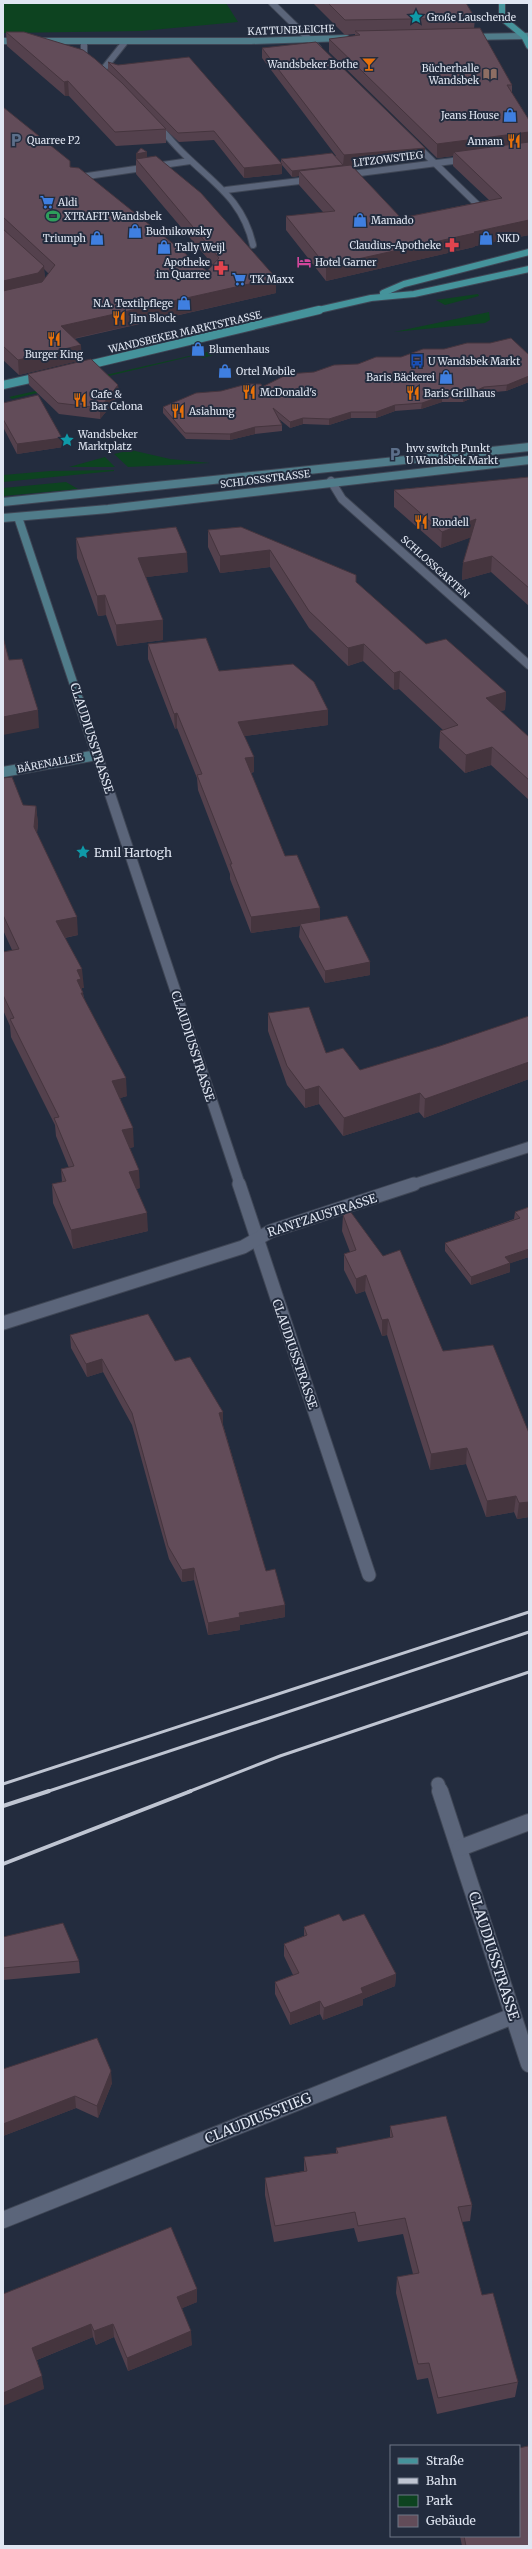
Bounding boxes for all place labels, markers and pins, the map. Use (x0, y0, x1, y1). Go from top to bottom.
place icon: Große Lauschende (408, 9, 424, 25)
place label: Große Lauschende (427, 11, 516, 24)
bar icon: Wandsbeker Bothe (361, 56, 377, 72)
place label: Wandsbeker Bothe (266, 58, 358, 71)
place label: Bücherhalle Wandsbek (422, 62, 480, 87)
library icon: Bücherhalle Wandsbek (482, 66, 498, 82)
shop icon: Jeans House (502, 107, 518, 123)
place label: Jeans House (440, 109, 499, 122)
parking icon: Quarree P2 (8, 132, 24, 148)
restaurant icon: Annam (506, 133, 522, 149)
place label: Quarree P2 (27, 134, 80, 147)
place label: Annam (466, 135, 503, 148)
supermarket icon: Aldi (39, 194, 55, 210)
place label: Aldi (57, 196, 78, 209)
sports icon: XTRAFIT Wandsbek (45, 208, 61, 224)
place label: XTRAFIT Wandsbek (64, 210, 162, 223)
shop icon: Mamado (352, 212, 368, 228)
place label: Mamado (371, 214, 414, 227)
shop icon: Budnikowsky (127, 223, 143, 239)
place label: Budnikowsky (146, 225, 212, 238)
shop icon: Triumph (89, 230, 105, 246)
shop icon: NKD (478, 230, 494, 246)
place label: Triumph (43, 232, 86, 245)
place label: NKD (497, 232, 520, 245)
pharmacy icon: Claudius-Apotheke (444, 237, 460, 253)
shop icon: Tally Weijl (156, 239, 172, 255)
place label: Claudius-Apotheke (349, 239, 441, 252)
place label: Tally Weijl (175, 241, 225, 254)
hotel icon: Hotel Garner (296, 254, 312, 270)
place label: Apotheke im Quarree (156, 256, 210, 281)
place label: Hotel Garner (315, 256, 377, 269)
pharmacy icon: Apotheke im Quarree (213, 260, 229, 276)
supermarket icon: TK Maxx (231, 271, 247, 287)
place label: TK Maxx (250, 273, 294, 286)
shop icon: N.A. Textilpflege (176, 295, 192, 311)
place label: N.A. Textilpflege (93, 297, 173, 310)
restaurant icon: Jim Block (111, 310, 127, 326)
place label: Jim Block (129, 312, 177, 325)
restaurant icon: Burger King (46, 331, 62, 347)
shop icon: Blumenhaus (190, 341, 206, 357)
place label: Blumenhaus (209, 343, 270, 356)
place label: Burger King (25, 348, 83, 361)
bus stop icon: U Wandsbek Markt (409, 353, 425, 369)
place label: U Wandsbek Markt (428, 355, 520, 368)
shop icon: Ortel Mobile (217, 363, 233, 379)
place label: Ortel Mobile (236, 365, 295, 378)
shop icon: Baris Bäckerei (438, 369, 454, 385)
place label: Baris Bäckerei (366, 371, 435, 384)
restaurant icon: McDonald's (241, 384, 257, 400)
restaurant icon: Baris Grillhaus (405, 385, 421, 401)
place label: McDonald's (260, 386, 317, 399)
place label: Baris Grillhaus (424, 387, 495, 400)
place label: Cafe & Bar Celona (91, 388, 143, 413)
restaurant icon: Cafe & Bar Celona (72, 392, 88, 408)
restaurant icon: Asiahung (170, 403, 186, 419)
place label: Asiahung (188, 405, 235, 418)
place label: Wandsbeker Marktplatz (77, 428, 138, 453)
place icon: Wandsbeker Marktplatz (59, 432, 75, 448)
place label: hvv switch Punkt U Wandsbek Markt (406, 442, 498, 467)
parking icon: hvv switch Punkt U Wandsbek Markt (387, 446, 403, 462)
restaurant icon: Rondell (413, 514, 429, 530)
place label: Rondell (432, 516, 469, 529)
place icon: Emil Hartogh (75, 844, 91, 860)
place label: Emil Hartogh (94, 845, 172, 860)

